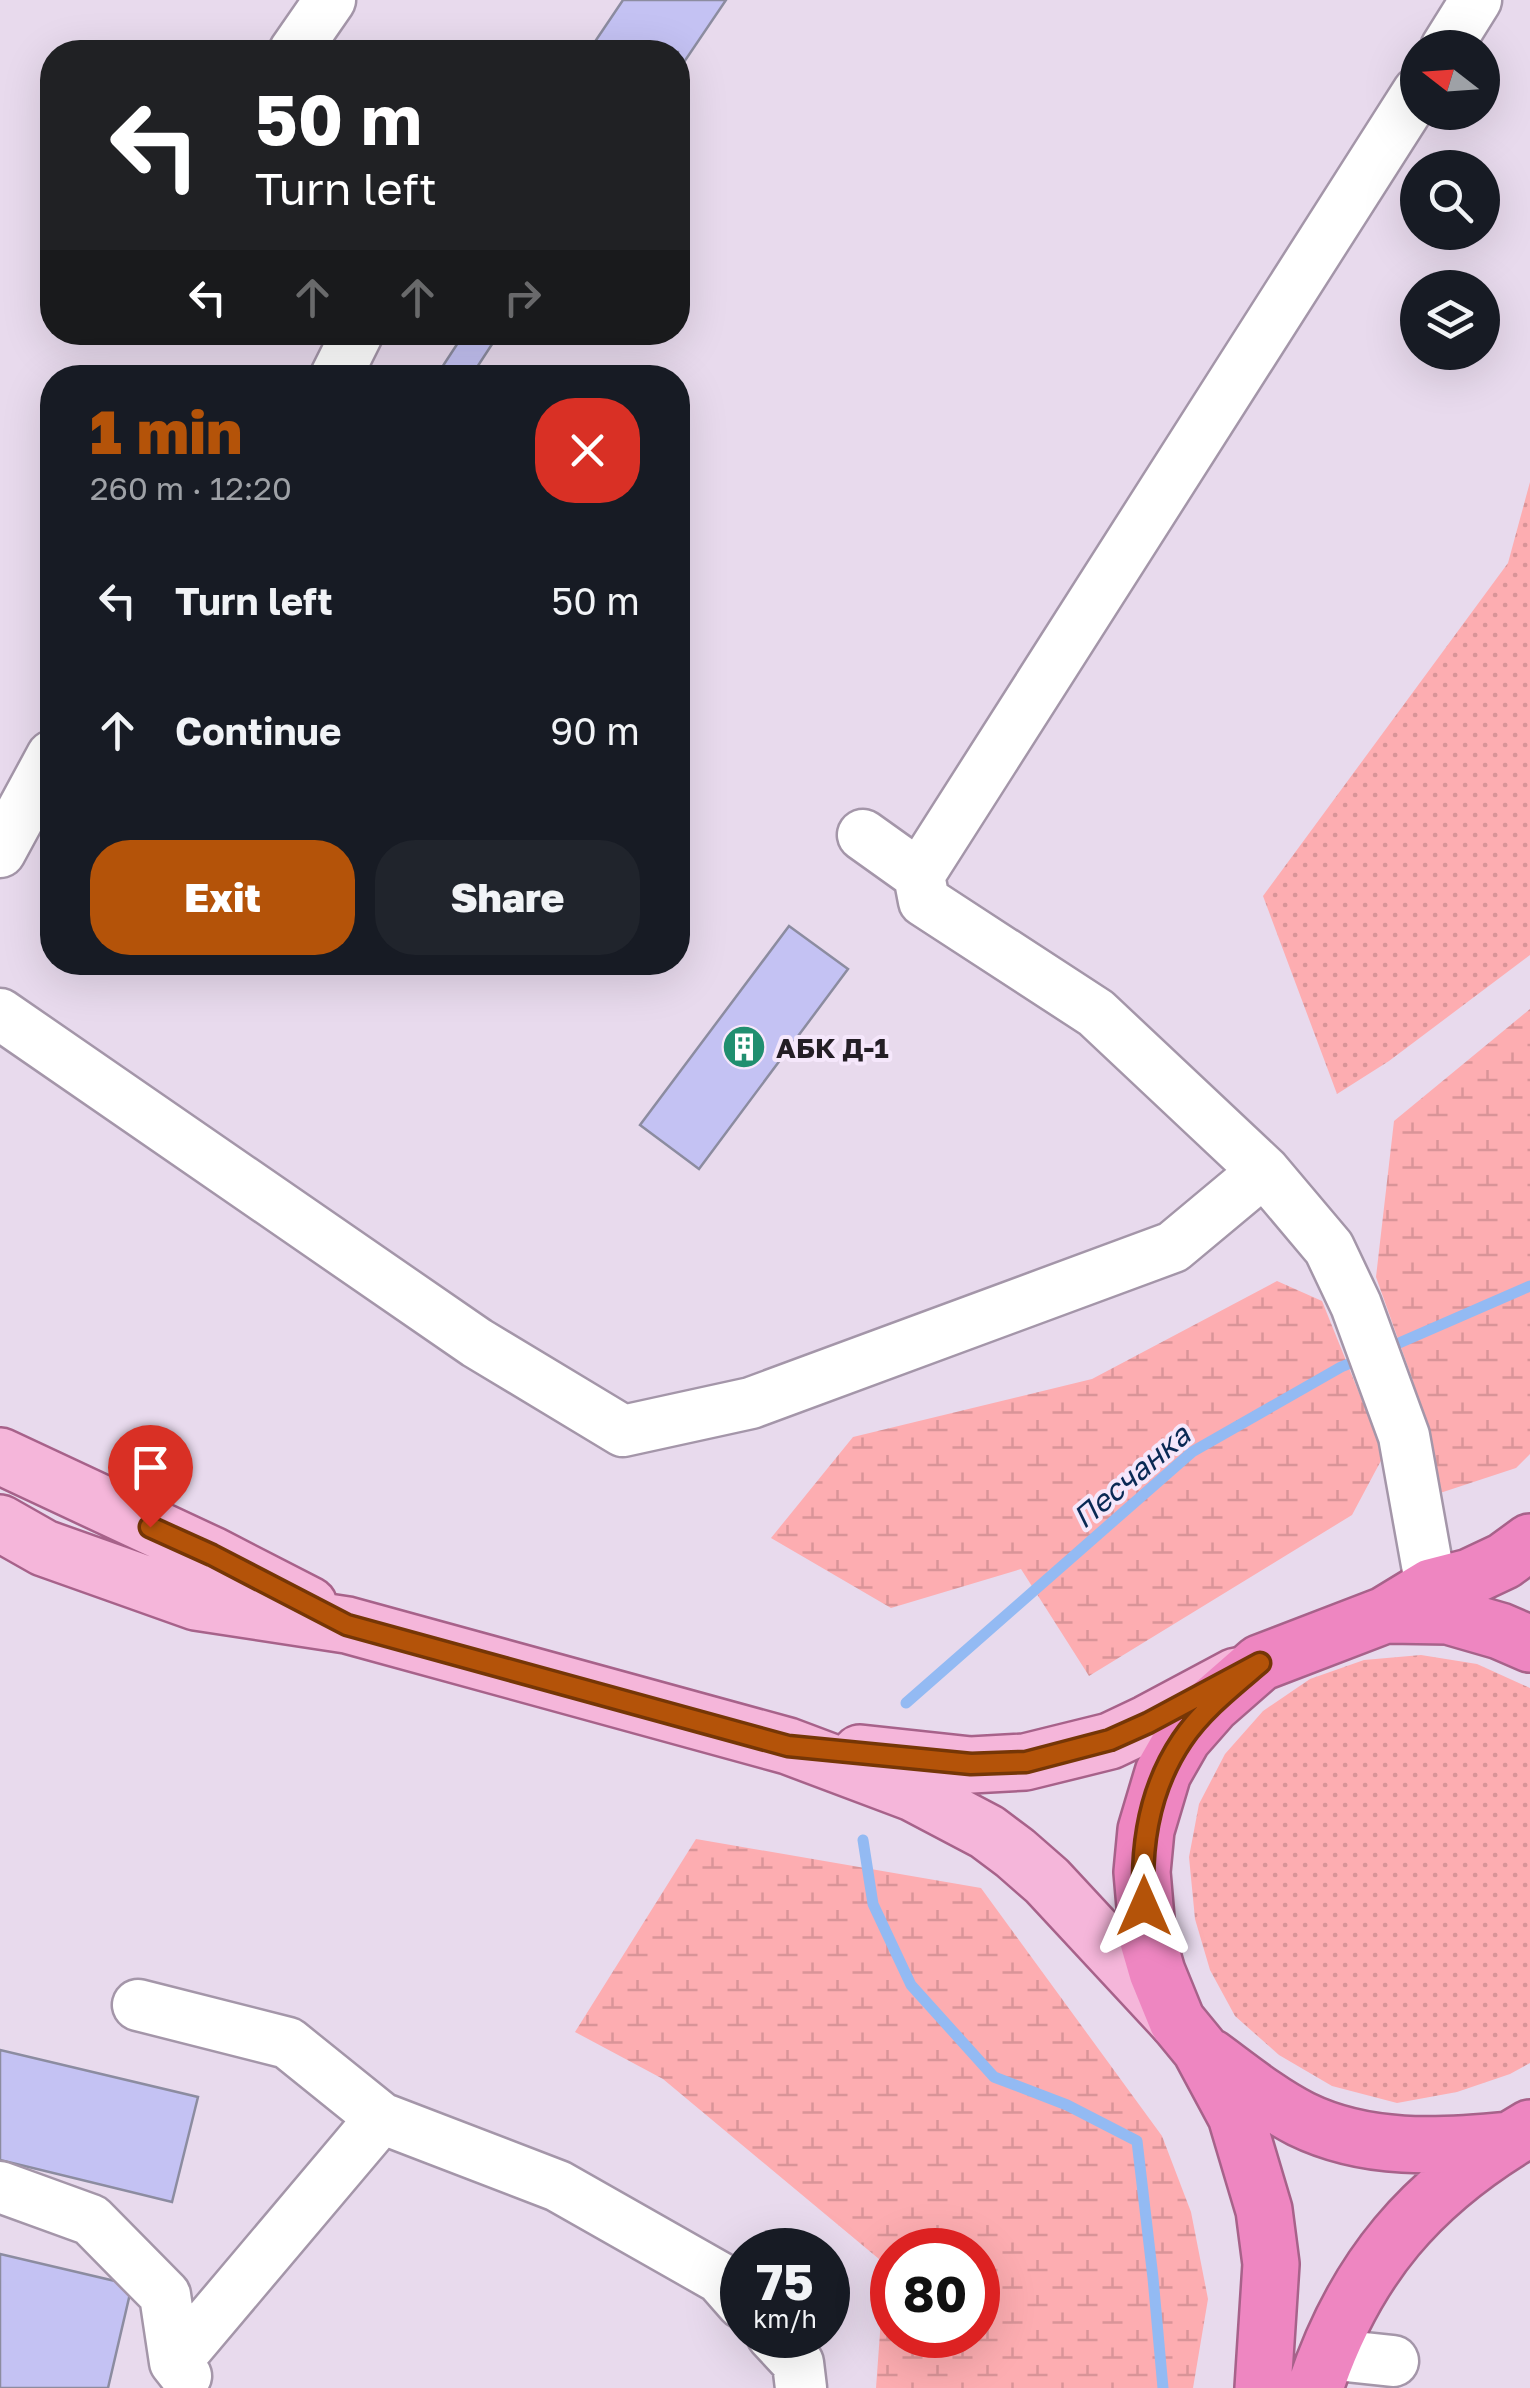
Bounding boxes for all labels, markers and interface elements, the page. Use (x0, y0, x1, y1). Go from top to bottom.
north arrow (1400, 30, 1500, 130)
map controls (1400, 30, 1500, 370)
text: 50 m (255, 76, 422, 160)
icon: left (90, 80, 220, 210)
button: search (1400, 150, 1500, 250)
text: Turn left (255, 161, 437, 215)
icon: left (180, 270, 235, 325)
icon: ahead (285, 270, 340, 325)
icon: ahead (390, 270, 445, 325)
icon: right (495, 270, 550, 325)
button: layers (1400, 270, 1500, 370)
text: 1 min (90, 395, 242, 467)
button: close (535, 398, 640, 503)
text: 260 m · 12:20 (90, 469, 292, 507)
icon: left (90, 573, 145, 628)
text: Turn left (175, 578, 333, 623)
text: 50 m (551, 578, 640, 623)
icon: ahead (90, 703, 145, 758)
text: Continue (175, 708, 341, 753)
text: 90 m (550, 708, 640, 753)
button: Exit (90, 840, 355, 955)
button: Share (375, 840, 640, 955)
building icon: АБК Д-1 (721, 1024, 767, 1070)
place label: АБК Д-1 (776, 1031, 889, 1064)
water label: Песчанка (1065, 1416, 1198, 1535)
pin (108, 1425, 193, 1528)
icon: arrive (123, 1440, 178, 1495)
position arrow (1092, 1854, 1196, 1958)
speed limit sign: 80 (870, 2228, 1000, 2358)
text: 75 (756, 2251, 814, 2311)
text: km/h (753, 2303, 817, 2334)

